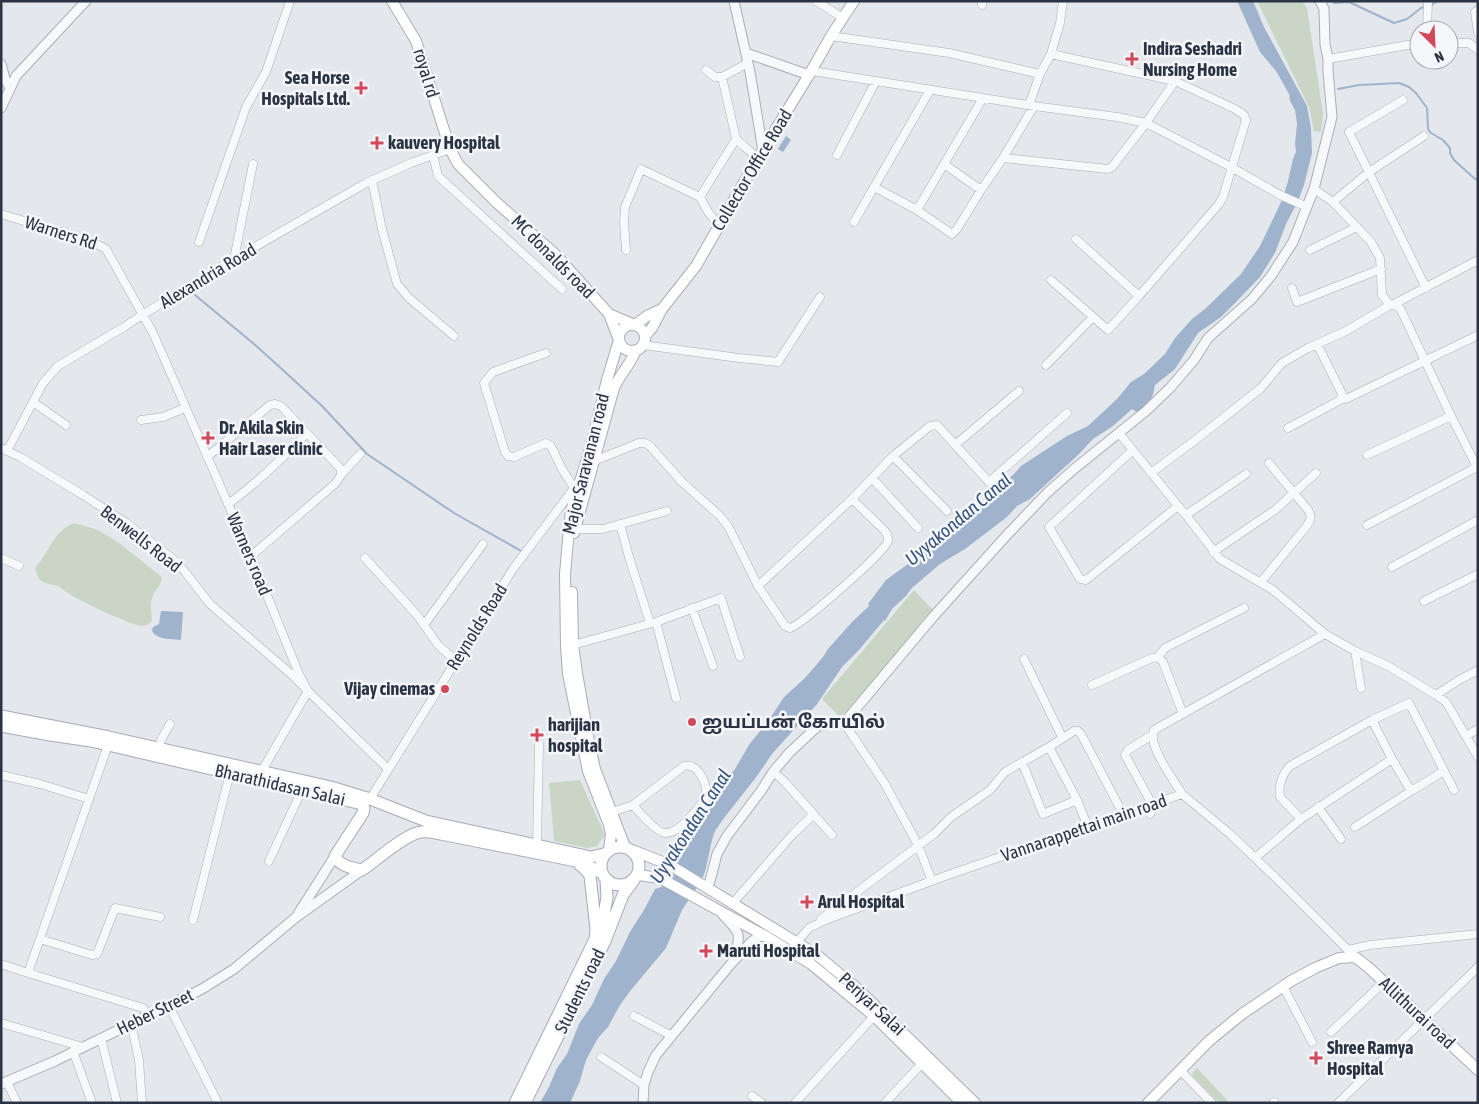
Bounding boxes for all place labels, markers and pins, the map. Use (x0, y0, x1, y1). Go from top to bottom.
place label: Indira Seshadri Nursing Home (1143, 38, 1242, 80)
marker: Indira Seshadri Nursing Home (1125, 52, 1139, 66)
place label: Sea Horse Hospitals Ltd. (261, 67, 350, 109)
marker: Sea Horse Hospitals Ltd. (354, 81, 368, 95)
place label: kauvery Hospital (388, 132, 500, 153)
marker: kauvery Hospital (370, 136, 384, 150)
place label: Dr. Akila Skin Hair Laser clinic (219, 417, 323, 459)
marker: Dr. Akila Skin Hair Laser clinic (201, 431, 215, 445)
place label: Vijay cinemas (343, 678, 436, 699)
marker: Vijay cinemas (439, 683, 451, 695)
place label: ஐயப்பன் கோயில் (702, 711, 885, 734)
place label: harijian hospital (548, 714, 603, 756)
marker: ஐயப்பன் கோயில் (686, 716, 698, 728)
marker: harijian hospital (530, 728, 544, 742)
place label: Arul Hospital (817, 891, 905, 912)
marker: Arul Hospital (800, 895, 814, 909)
place label: Maruti Hospital (717, 940, 820, 961)
marker: Maruti Hospital (699, 944, 713, 958)
place label: Shree Ramya Hospital (1327, 1037, 1413, 1079)
marker: Shree Ramya Hospital (1309, 1051, 1323, 1065)

